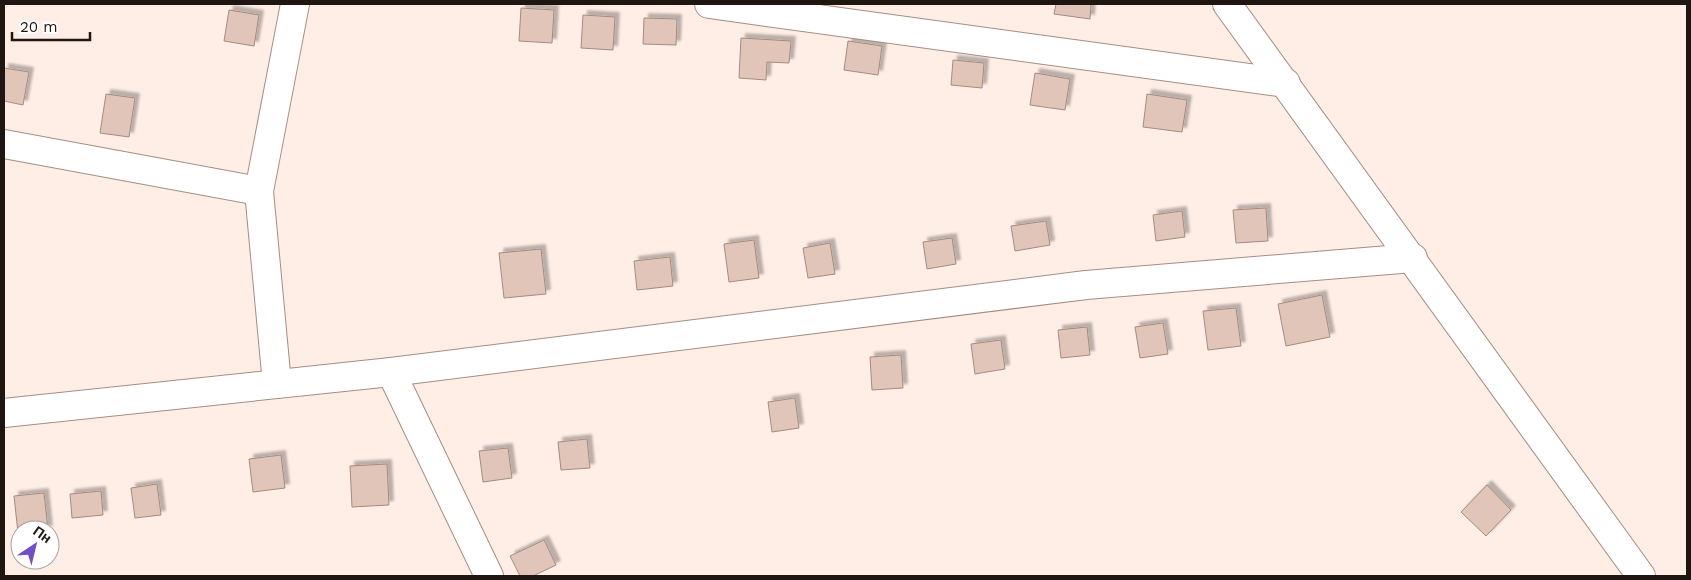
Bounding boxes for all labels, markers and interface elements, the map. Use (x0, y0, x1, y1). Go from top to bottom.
scale bar (12, 10, 90, 42)
text: 20 m (20, 18, 58, 36)
north arrow (10, 520, 60, 570)
text: Пн (30, 522, 55, 546)

